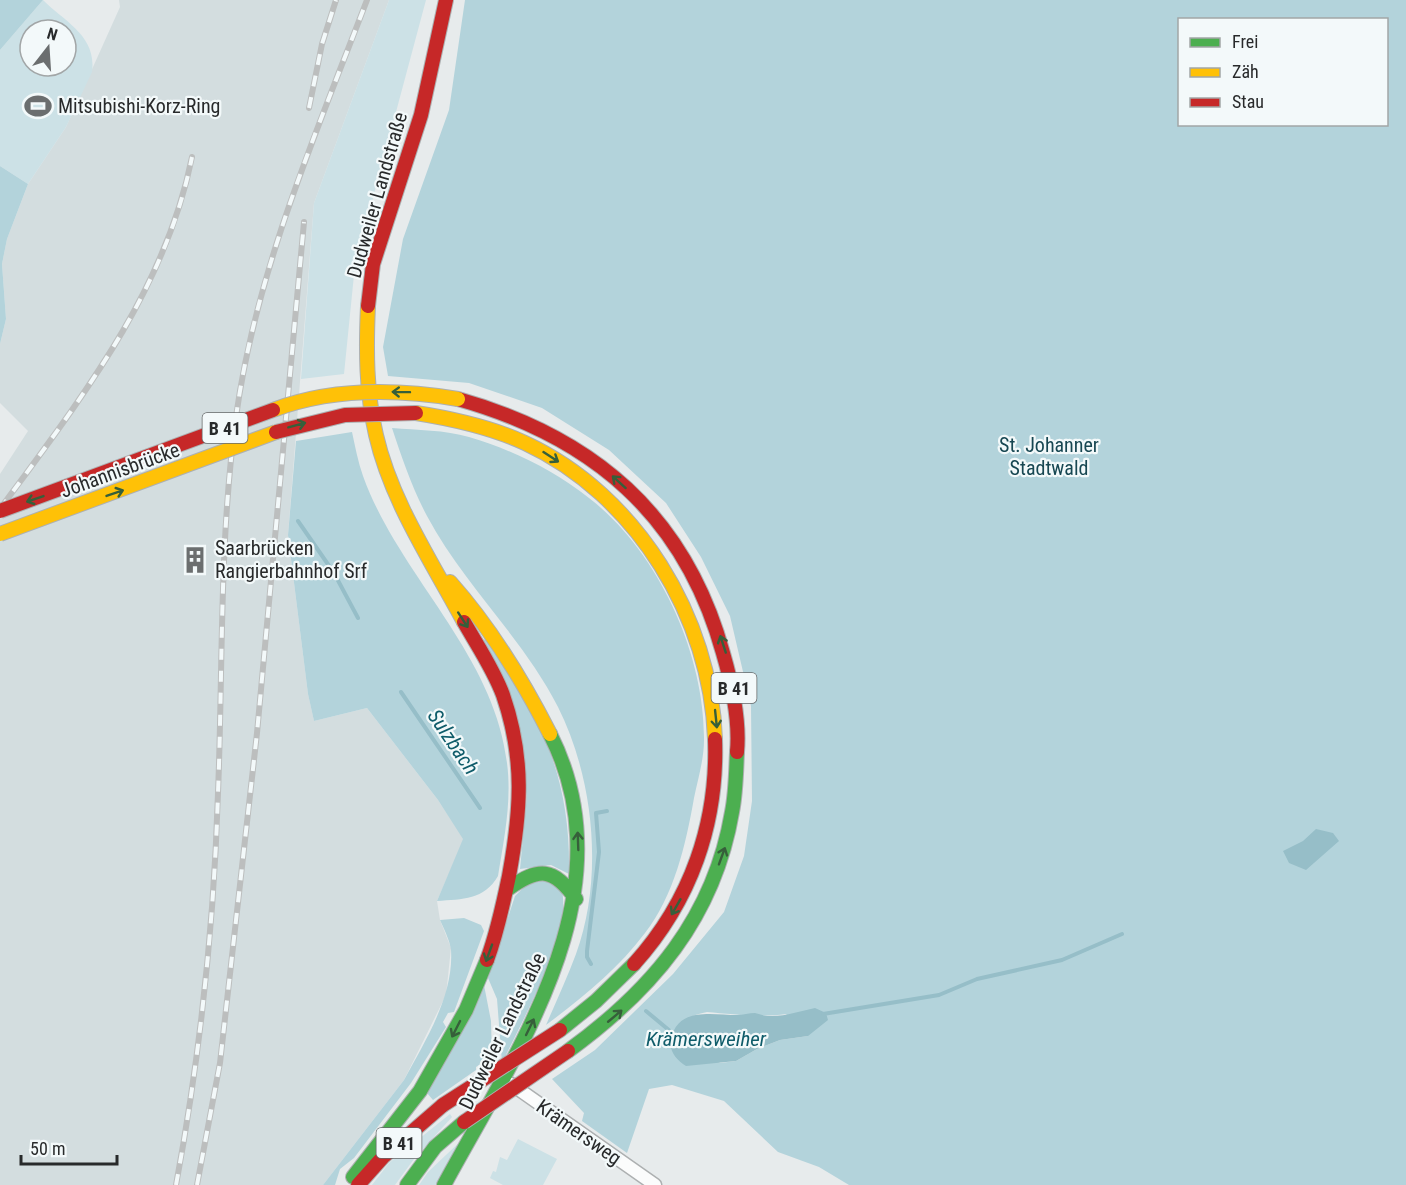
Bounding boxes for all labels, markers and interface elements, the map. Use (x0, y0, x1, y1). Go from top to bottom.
north arrow (18, 18, 78, 78)
legend (1178, 18, 1388, 126)
text: N (45, 24, 60, 45)
text: Frei (1232, 31, 1258, 52)
text: Zäh (1232, 61, 1259, 82)
sports icon: Mitsubishi-Korz-Ring (23, 91, 53, 121)
text: Stau (1232, 91, 1264, 112)
place label: Mitsubishi-Korz-Ring (58, 94, 220, 118)
street label: Dudweiler Landstraße (342, 109, 412, 281)
one-way arrow (391, 386, 411, 398)
road number: B 41 (202, 413, 248, 443)
one-way arrow (287, 418, 306, 430)
park label: St. Johanner Stadtwald (999, 433, 1099, 480)
street label: Johannisbrücke (57, 437, 183, 503)
one-way arrow (542, 450, 559, 463)
one-way arrow (612, 475, 627, 489)
one-way arrow (105, 487, 124, 498)
one-way arrow (26, 495, 45, 506)
place label: Saarbrücken Rangierbahnhof Srf (215, 536, 368, 583)
building icon: Saarbrücken Rangierbahnhof Srf (180, 545, 210, 575)
one-way arrow (457, 611, 469, 628)
one-way arrow (716, 635, 727, 654)
road number: B 41 (712, 673, 756, 703)
water label: Sulzbach (423, 705, 483, 779)
one-way arrow (711, 708, 722, 728)
one-way arrow (572, 831, 583, 851)
one-way arrow (717, 847, 728, 866)
one-way arrow (670, 898, 682, 915)
one-way arrow (483, 944, 494, 962)
street label: Dudweiler Landstraße (454, 949, 550, 1113)
one-way arrow (607, 1010, 623, 1023)
one-way arrow (525, 1019, 536, 1037)
one-way arrow (450, 1020, 461, 1038)
water label: Krämersweiher (646, 1027, 767, 1051)
street label: Krämersweg (532, 1094, 626, 1170)
scale bar (21, 1128, 117, 1166)
road number: B 41 (376, 1128, 422, 1158)
text: 50 m (30, 1138, 65, 1159)

